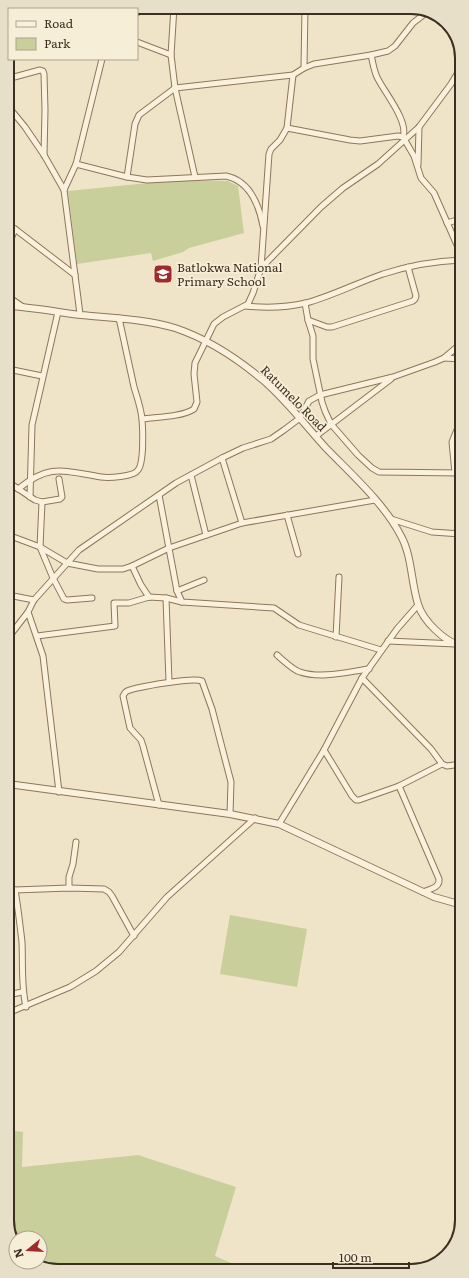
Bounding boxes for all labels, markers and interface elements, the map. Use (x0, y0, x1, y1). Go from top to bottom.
legend (8, 8, 138, 60)
text: Road (44, 14, 74, 32)
text: Park (44, 34, 71, 52)
place label: Batlokwa National Primary School (177, 258, 283, 290)
school or university icon: Batlokwa National Primary School (152, 263, 174, 285)
street label: Ratumelo Road (257, 361, 332, 436)
north arrow (8, 1230, 48, 1270)
scale bar (333, 1244, 409, 1270)
text: N (9, 1247, 27, 1260)
text: 100 m (339, 1248, 372, 1266)

